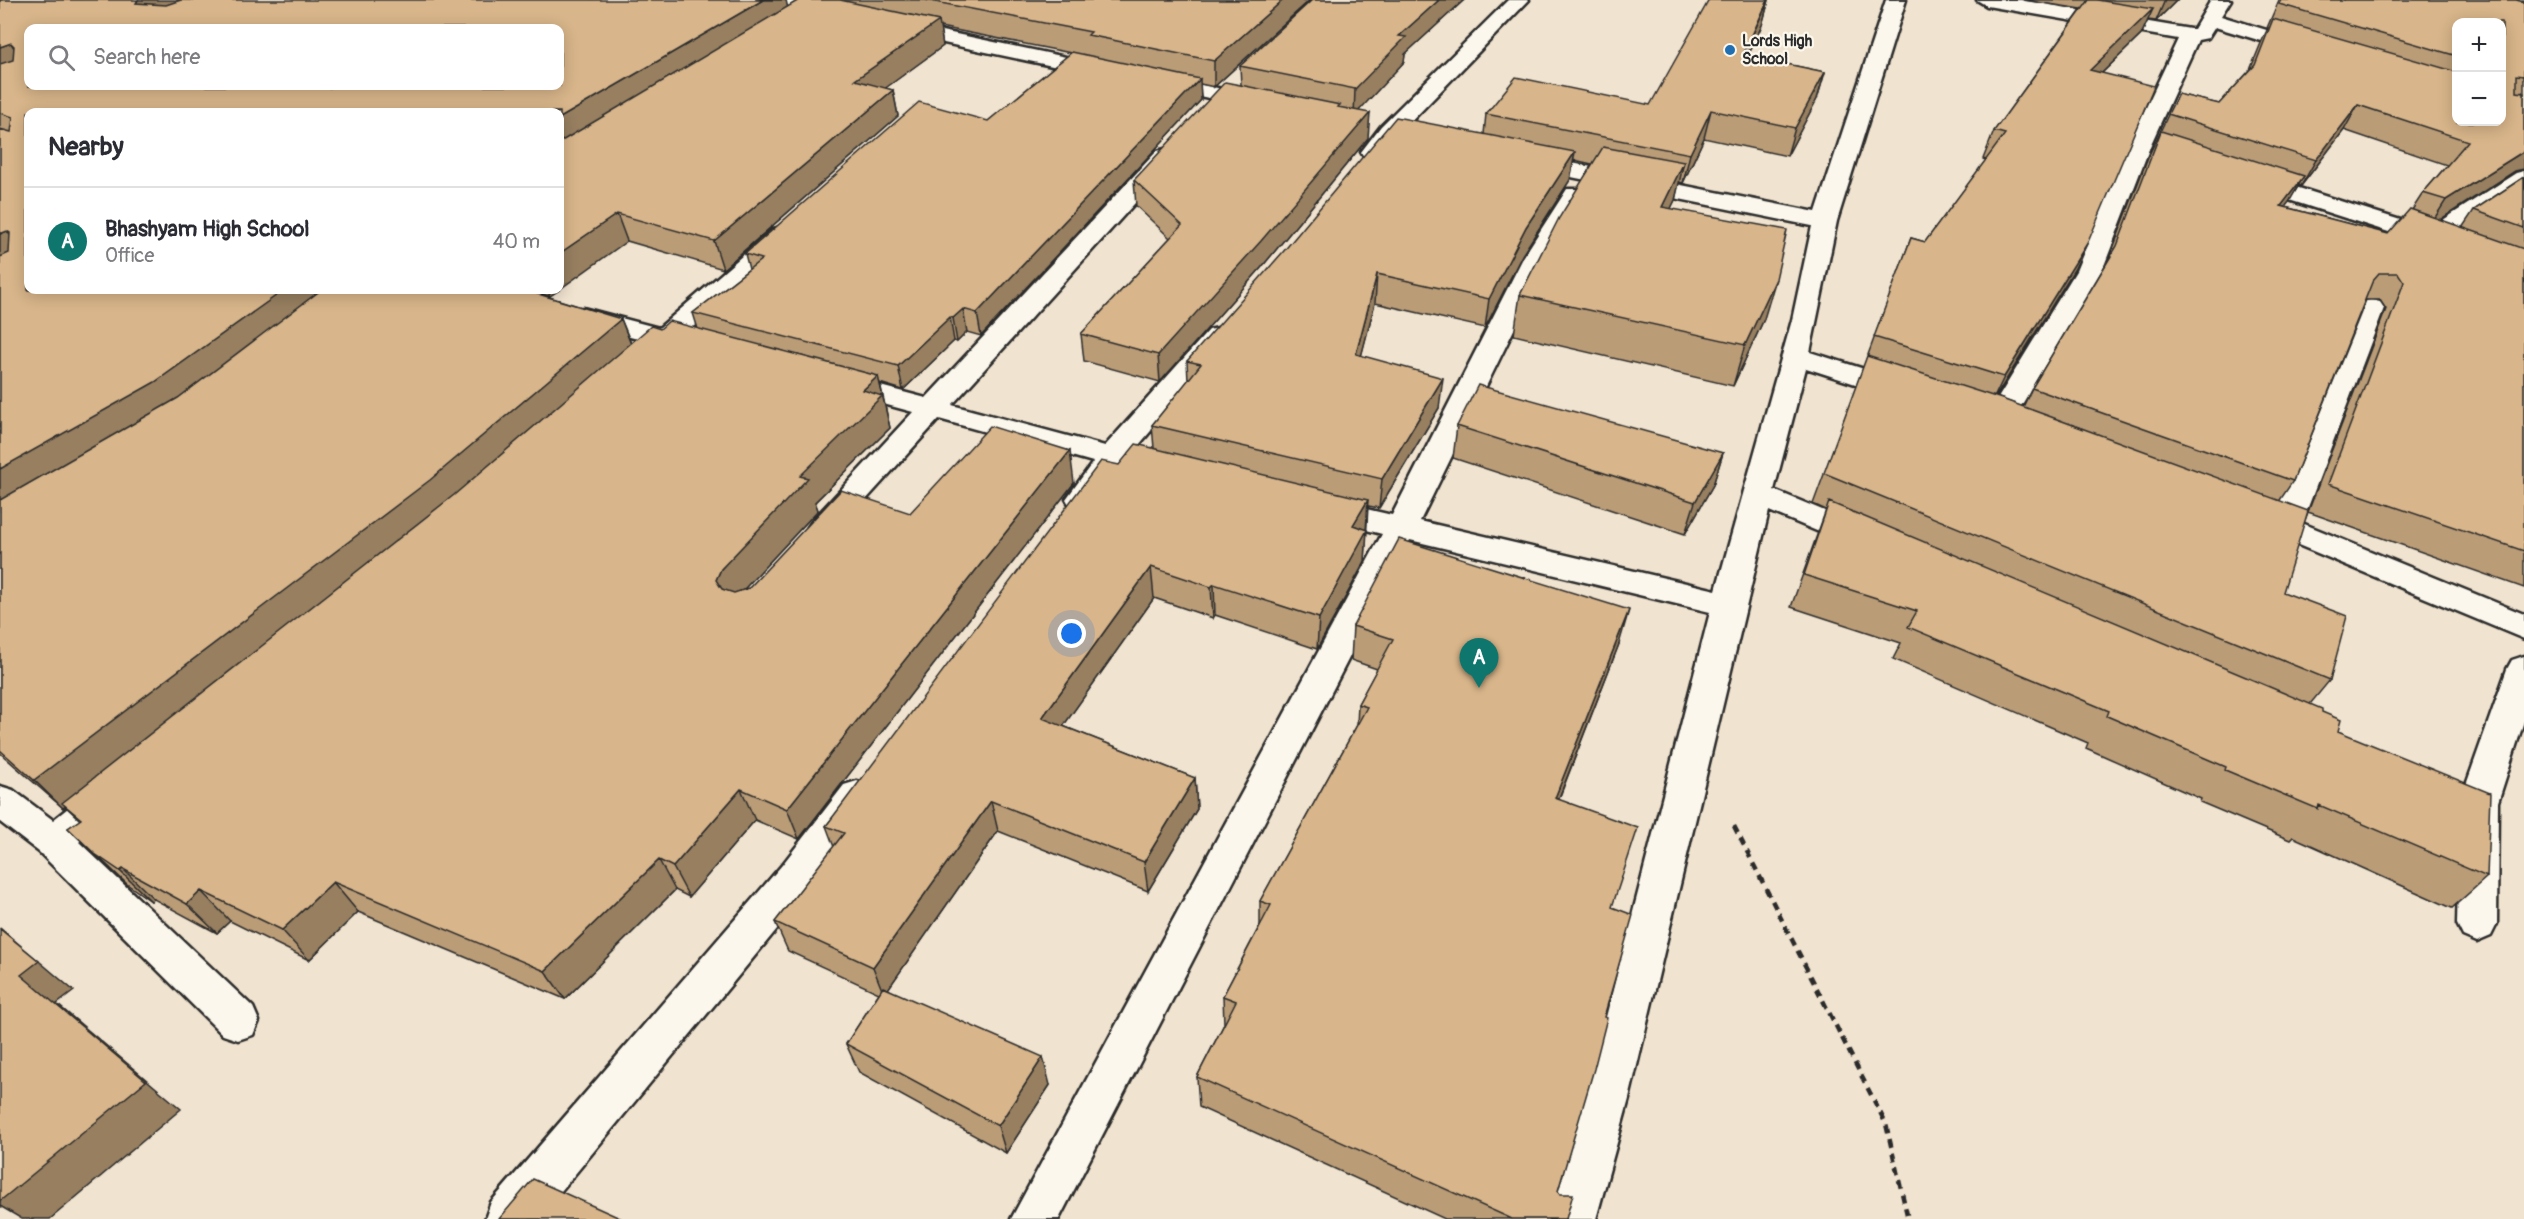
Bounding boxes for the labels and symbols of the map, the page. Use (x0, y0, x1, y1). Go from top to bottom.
place label: Lords High School (1742, 31, 1813, 69)
marker: Lords High School (1723, 43, 1737, 57)
your location (1057, 619, 1086, 648)
pin: A (1460, 638, 1498, 688)

